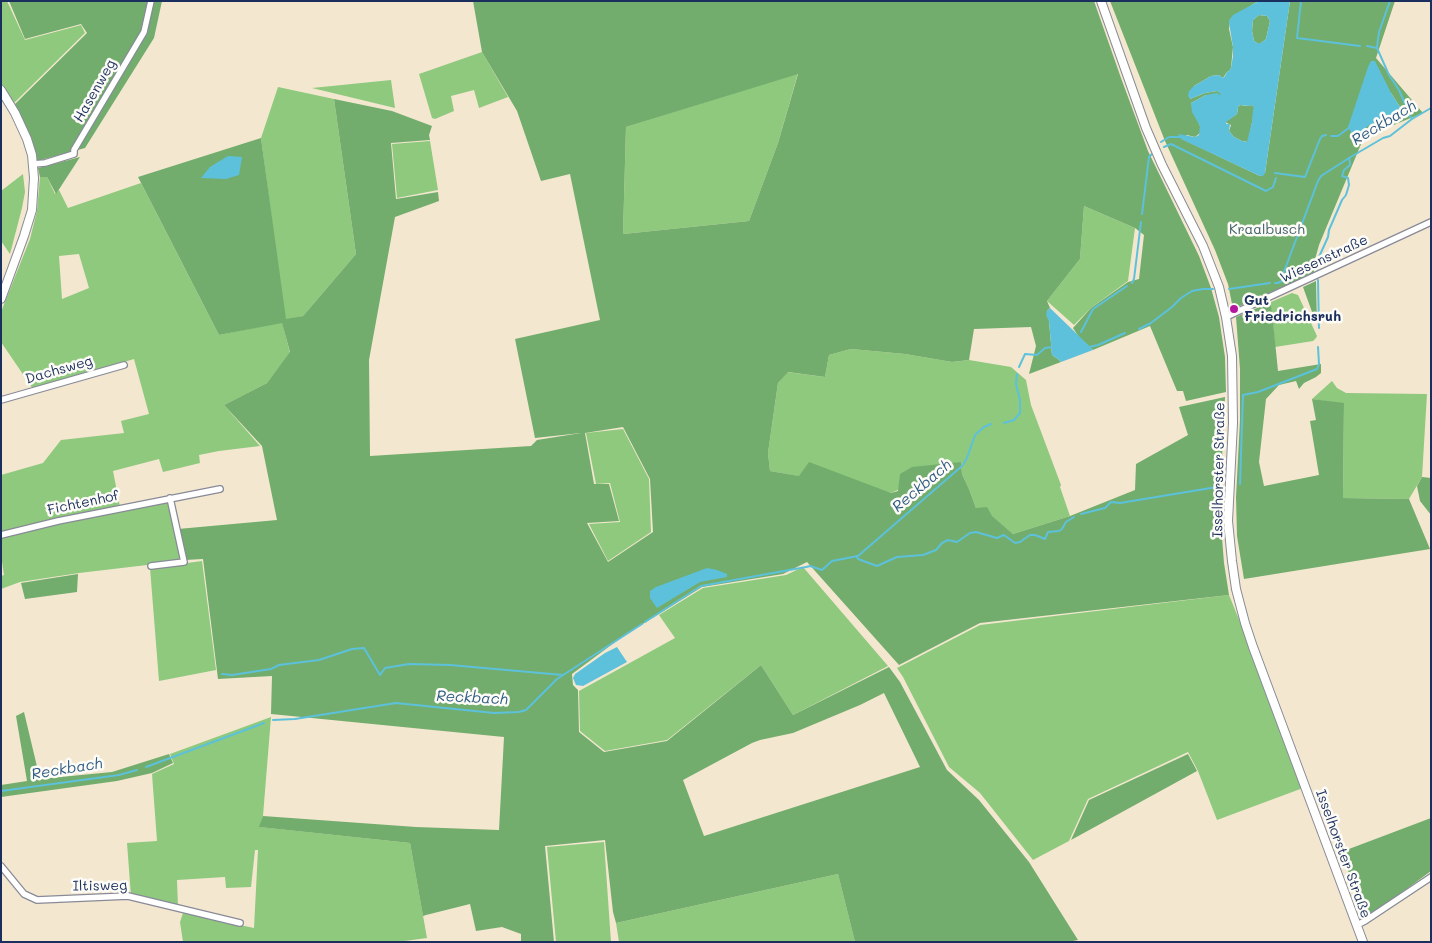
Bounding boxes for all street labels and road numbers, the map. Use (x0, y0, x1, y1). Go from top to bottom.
street label: Hasenweg (70, 57, 120, 125)
street label: Wiesenstraße (1278, 231, 1370, 287)
street label: Dachsweg (24, 352, 94, 388)
street label: Isselhorster Straße (1209, 402, 1229, 538)
street label: Fichtenhof (46, 487, 120, 519)
street label: Isselhorster Straße (1312, 787, 1374, 921)
street label: Iltisweg (73, 877, 127, 895)

